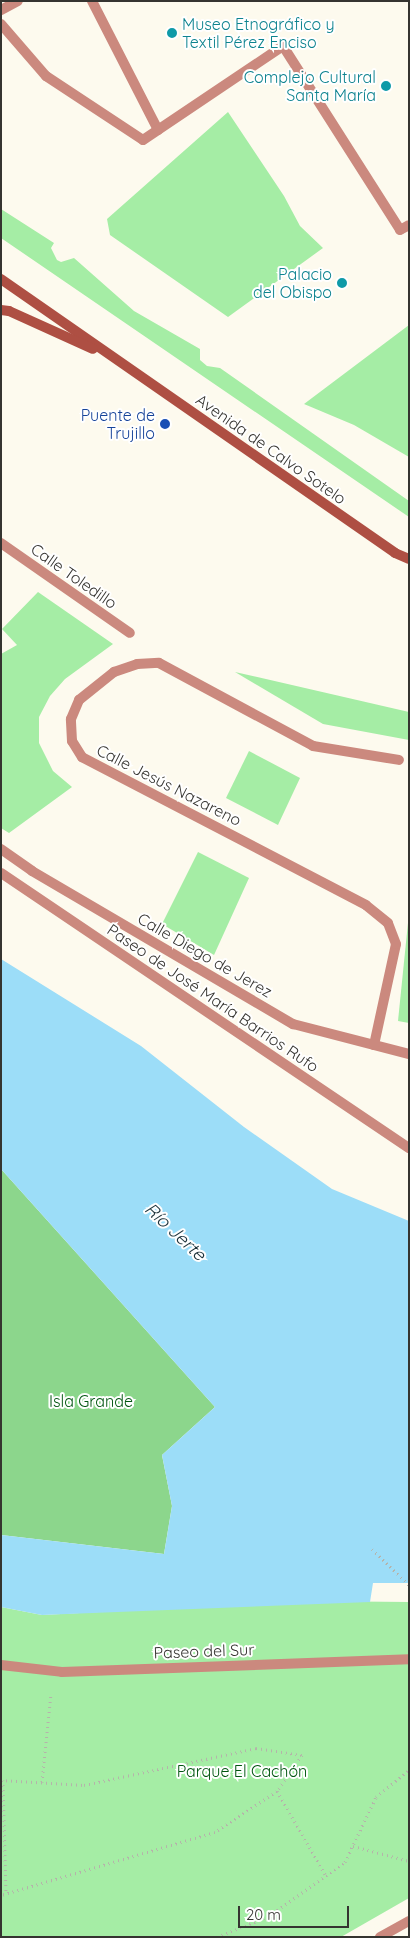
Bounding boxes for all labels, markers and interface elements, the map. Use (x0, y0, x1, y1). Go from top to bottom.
place label: Museo Etnográfico y Textil Pérez Enciso (182, 14, 335, 52)
marker: Museo Etnográfico y Textil Pérez Enciso (166, 27, 178, 39)
place label: Complejo Cultural Santa María (244, 67, 376, 105)
marker: Complejo Cultural Santa María (380, 80, 392, 92)
place label: Palacio del Obispo (253, 264, 332, 302)
marker: Palacio del Obispo (336, 277, 348, 289)
street label: Avenida de Calvo Sotelo (192, 390, 350, 508)
place label: Puente de Trujillo (81, 405, 155, 443)
marker: Puente de Trujillo (159, 418, 171, 430)
street label: Calle Toledillo (27, 539, 121, 613)
street label: Calle Jesús Nazareno (93, 740, 245, 830)
street label: Calle Diego de Jerez (134, 909, 276, 1001)
street label: Paseo de José María Barrios Rufo (104, 920, 322, 1076)
water label: Río Jerte (140, 1198, 210, 1266)
park label: Isla Grande (49, 1391, 133, 1411)
street label: Paseo del Sur (153, 1640, 255, 1662)
park label: Parque El Cachón (177, 1761, 307, 1781)
scale bar (240, 1896, 351, 1928)
text: 20 m (246, 1905, 281, 1924)

